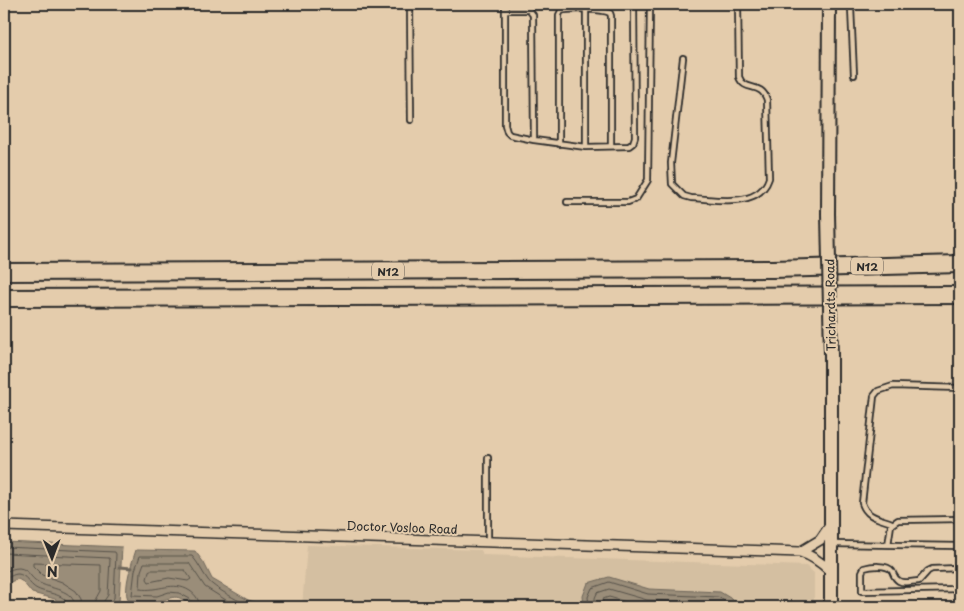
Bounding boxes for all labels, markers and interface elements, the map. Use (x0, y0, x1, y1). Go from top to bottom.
street label: Trichardts Road (820, 258, 840, 352)
road number: N12 (851, 258, 883, 274)
road number: N12 (372, 262, 404, 280)
street label: Doctor Vosloo Road (346, 516, 458, 538)
north arrow (28, 534, 78, 584)
text: N (47, 561, 58, 582)

